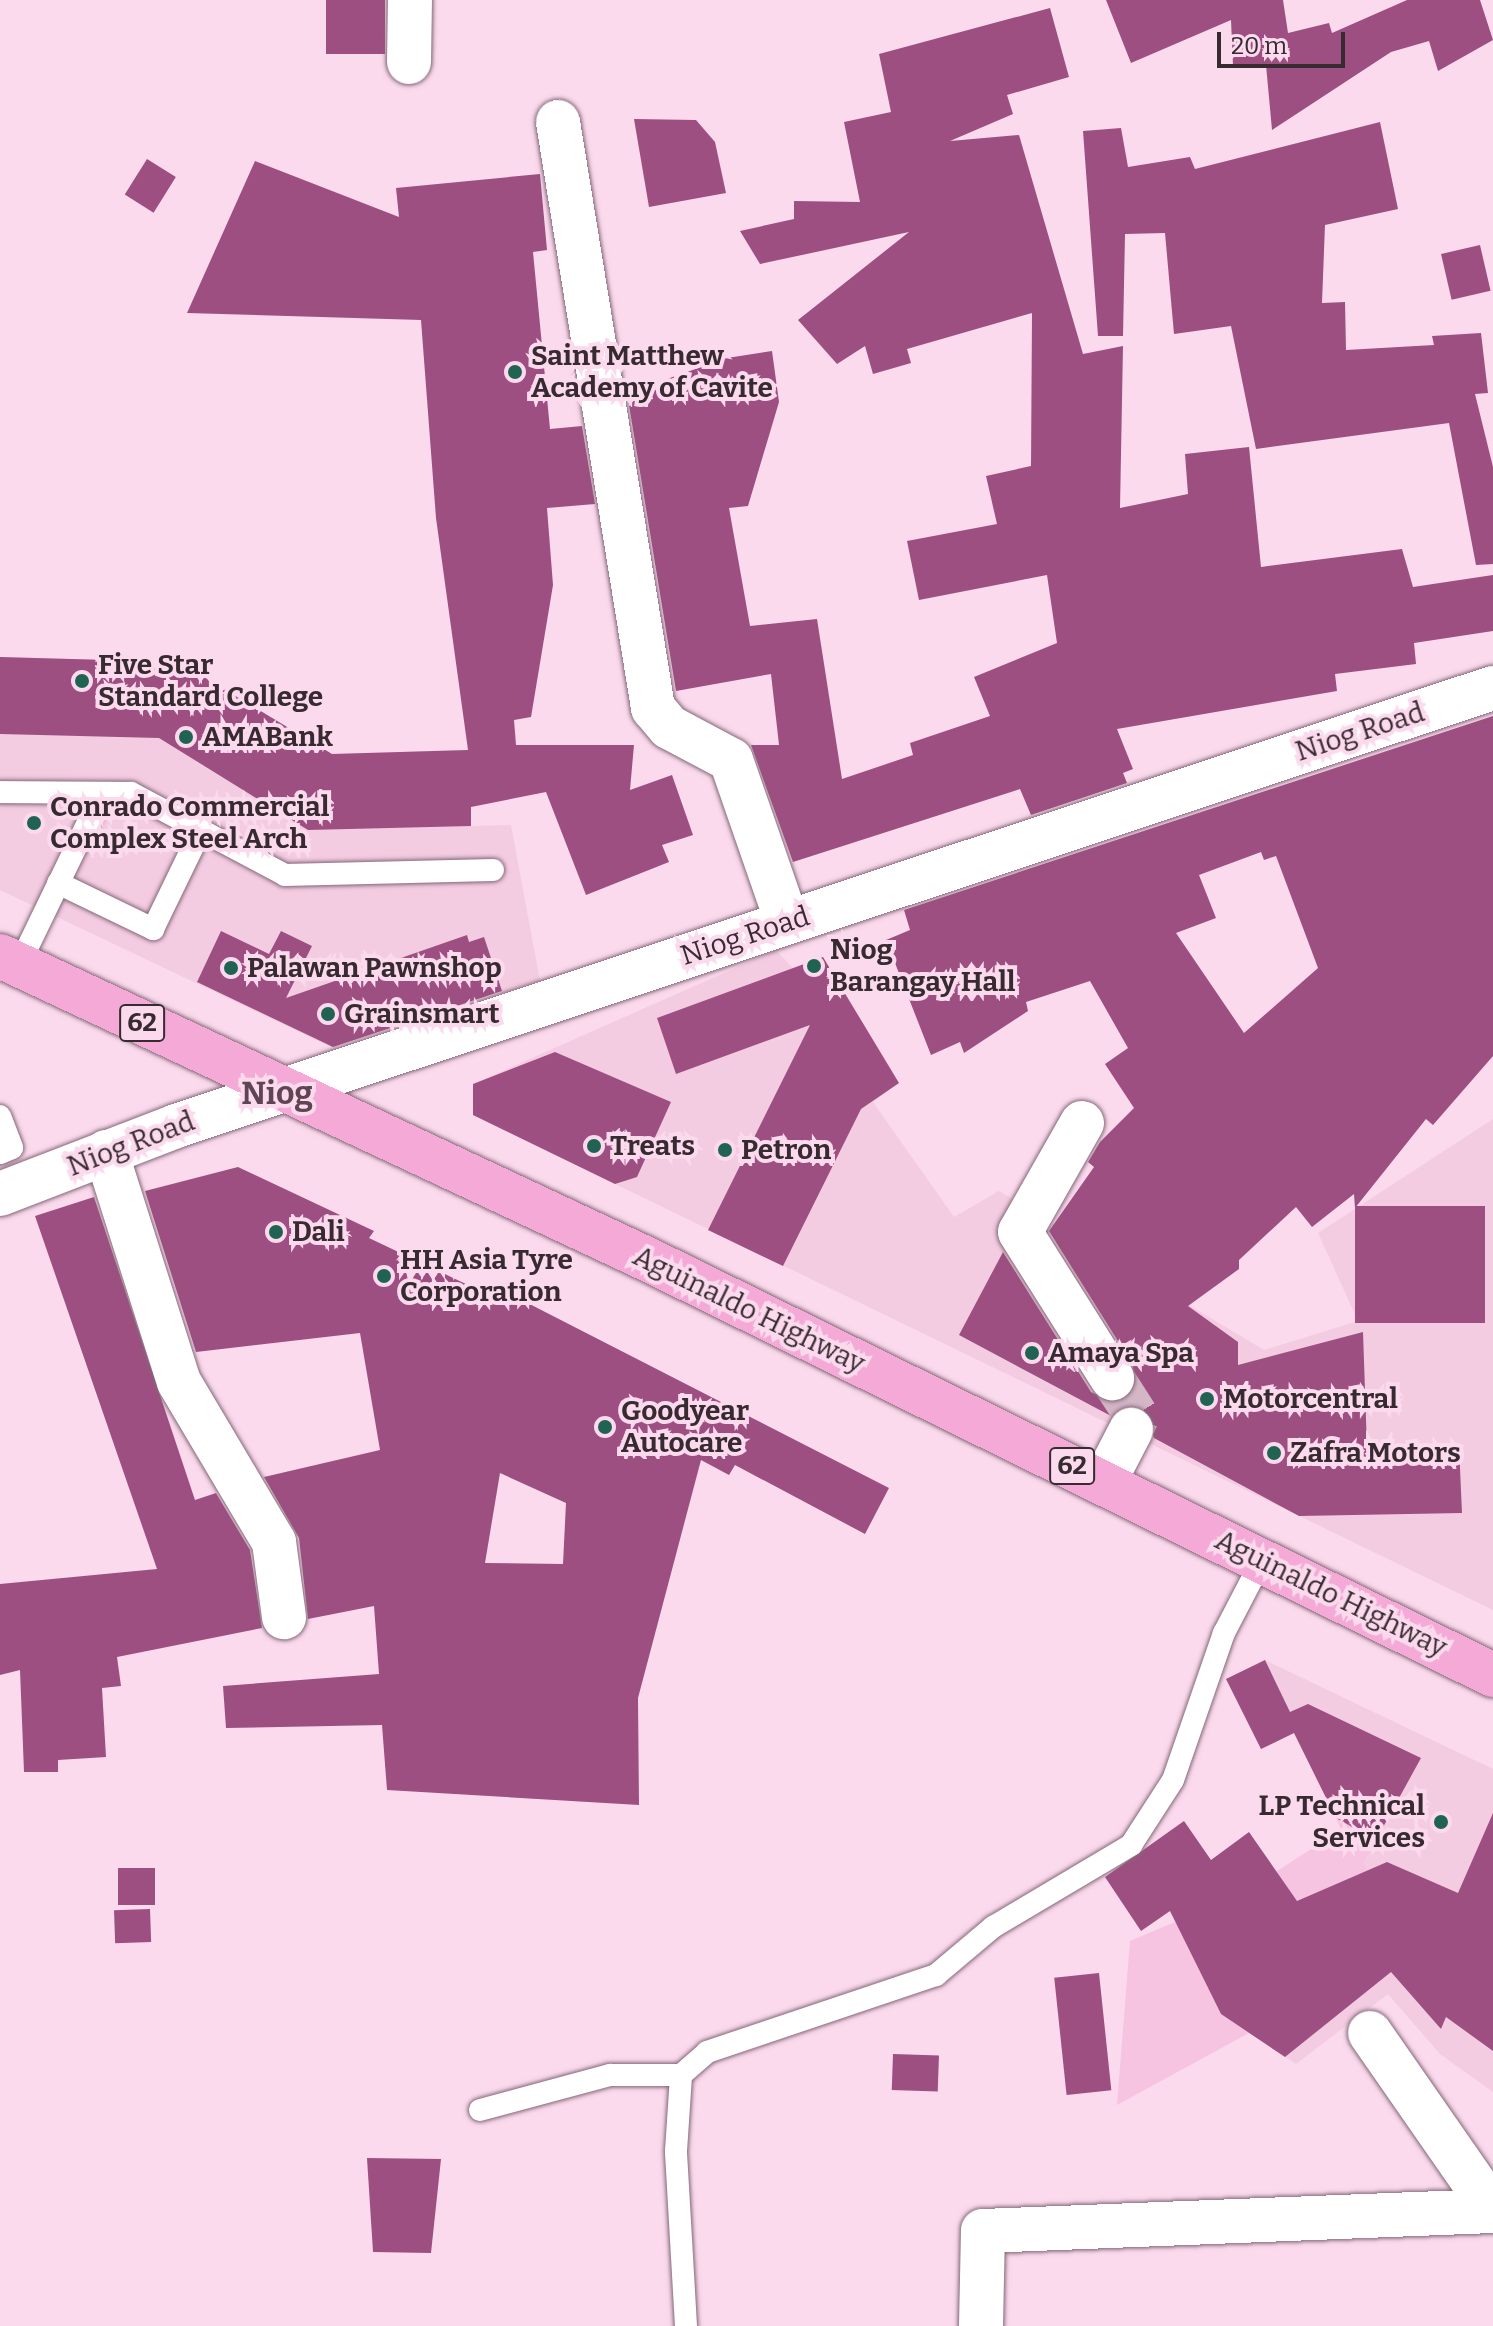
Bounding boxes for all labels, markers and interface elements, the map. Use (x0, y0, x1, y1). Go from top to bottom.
scale bar (1221, 16, 1349, 66)
text: 20 m (1231, 32, 1287, 60)
place label: Saint Matthew Academy of Cavite (531, 339, 773, 405)
marker: Saint Matthew Academy of Cavite (506, 363, 524, 381)
place label: Five Star Standard College (98, 648, 323, 714)
marker: Five Star Standard College (73, 672, 91, 690)
street label: Niog Road (1291, 695, 1429, 769)
place label: AMABank (202, 720, 333, 754)
marker: AMABank (177, 728, 195, 746)
place label: Conrado Commercial Complex Steel Arch (50, 790, 329, 856)
marker: Conrado Commercial Complex Steel Arch (25, 814, 43, 832)
street label: Niog Road (676, 899, 814, 973)
place label: Niog Barangay Hall (830, 933, 1016, 999)
place label: Palawan Pawnshop (247, 951, 502, 985)
marker: Niog Barangay Hall (805, 957, 823, 975)
marker: Palawan Pawnshop (222, 959, 240, 977)
place label: Grainsmart (344, 997, 500, 1031)
road number: 62 (118, 1001, 166, 1045)
marker: Grainsmart (319, 1005, 337, 1023)
district label: Niog (241, 1074, 313, 1112)
street label: Niog Road (63, 1104, 199, 1184)
place label: Treats (610, 1129, 695, 1163)
place label: Petron (741, 1133, 831, 1167)
marker: Treats (585, 1137, 603, 1155)
marker: Petron (716, 1141, 734, 1159)
place label: Dali (292, 1215, 345, 1249)
marker: Dali (267, 1223, 285, 1241)
street label: Aguinaldo Highway (628, 1239, 870, 1381)
place label: HH Asia Tyre Corporation (400, 1243, 573, 1309)
marker: HH Asia Tyre Corporation (375, 1267, 393, 1285)
place label: Amaya Spa (1048, 1336, 1194, 1370)
marker: Amaya Spa (1023, 1344, 1041, 1362)
place label: Motorcentral (1223, 1382, 1398, 1416)
marker: Motorcentral (1198, 1390, 1216, 1408)
place label: Goodyear Autocare (621, 1394, 749, 1460)
marker: Goodyear Autocare (596, 1418, 614, 1436)
place label: Zafra Motors (1290, 1436, 1461, 1470)
road number: 62 (1048, 1444, 1096, 1488)
marker: Zafra Motors (1265, 1444, 1283, 1462)
street label: Aguinaldo Highway (1210, 1523, 1452, 1665)
place label: LP Technical Services (1259, 1789, 1425, 1855)
marker: LP Technical Services (1432, 1813, 1450, 1831)

